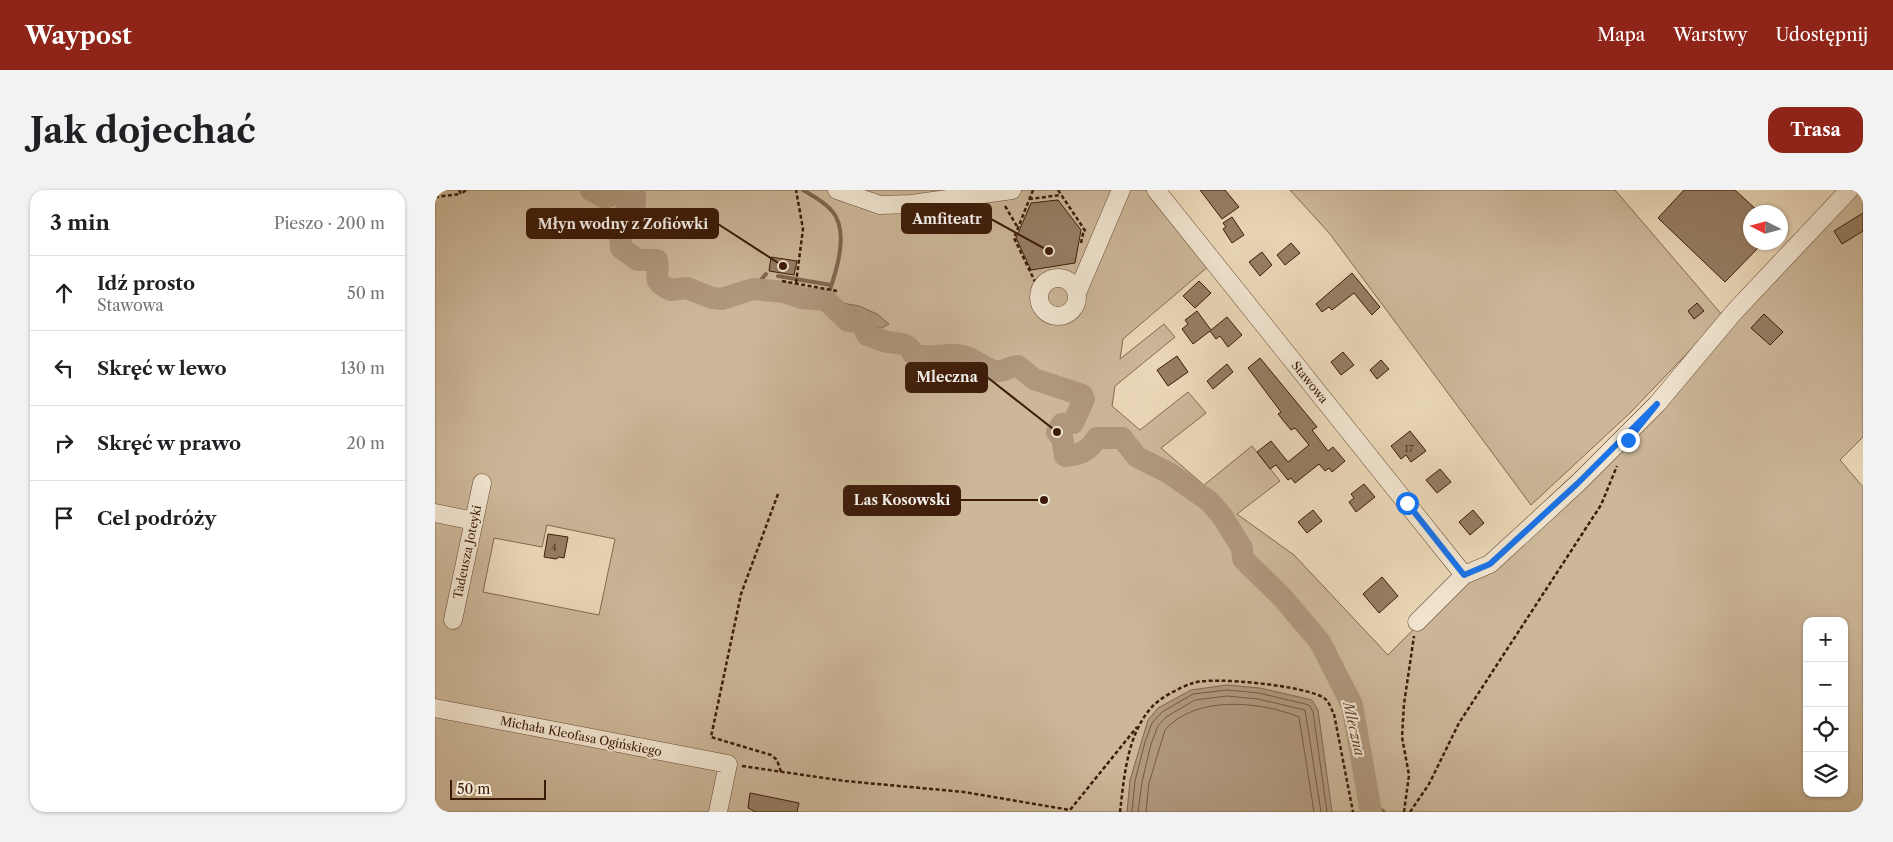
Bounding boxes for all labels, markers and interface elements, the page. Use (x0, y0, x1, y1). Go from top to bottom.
text: Waypost (25, 21, 132, 50)
text: Mapa (1597, 24, 1645, 46)
text: Warstwy (1673, 24, 1747, 46)
text: Udostępnij (1775, 24, 1868, 46)
button: Trasa (1768, 107, 1863, 153)
text: Jak dojechać (30, 109, 256, 152)
callout: Amfiteatr (902, 204, 991, 233)
north arrow (1743, 205, 1788, 250)
callout: Młyn wodny z Zofiówki (527, 209, 718, 238)
text: 3 min (50, 210, 110, 235)
text: Amfiteatr (911, 210, 982, 228)
text: Pieszo · 200 m (274, 213, 385, 233)
text: Młyn wodny z Zofiówki (538, 215, 708, 233)
text: Idź prosto (97, 272, 195, 295)
icon: ahead (50, 279, 78, 307)
text: 50 m (347, 283, 385, 303)
text: Stawowa (97, 295, 164, 315)
icon: left (50, 354, 78, 382)
text: Skręć w lewo (97, 357, 227, 380)
text: 130 m (340, 358, 385, 378)
street label: Stawowa (1288, 358, 1332, 407)
callout: Mleczna (906, 363, 987, 392)
text: Mleczna (916, 368, 979, 386)
icon: right (50, 429, 78, 457)
route end (1617, 429, 1640, 452)
text: Skręć w prawo (97, 432, 241, 455)
text: 20 m (346, 433, 385, 453)
house number: 17 (1404, 442, 1414, 455)
callout: Las Kosowski (844, 486, 960, 515)
text: Las Kosowski (854, 491, 950, 509)
route start (1396, 492, 1419, 515)
street label: Tadeusza Joteyki (450, 503, 484, 600)
icon: arrive (50, 504, 78, 532)
text: Cel podróży (97, 507, 216, 530)
house number: 4 (551, 541, 557, 554)
map controls (1803, 617, 1848, 797)
button: + (1803, 617, 1848, 662)
button: − (1803, 662, 1848, 707)
water label: Mleczna (1339, 698, 1369, 759)
button: locate (1803, 707, 1848, 752)
street label: Michała Kleofasa Ogińskiego (499, 713, 663, 759)
button: layers (1803, 752, 1848, 797)
scale bar (450, 777, 546, 800)
text: 50 m (457, 780, 490, 798)

